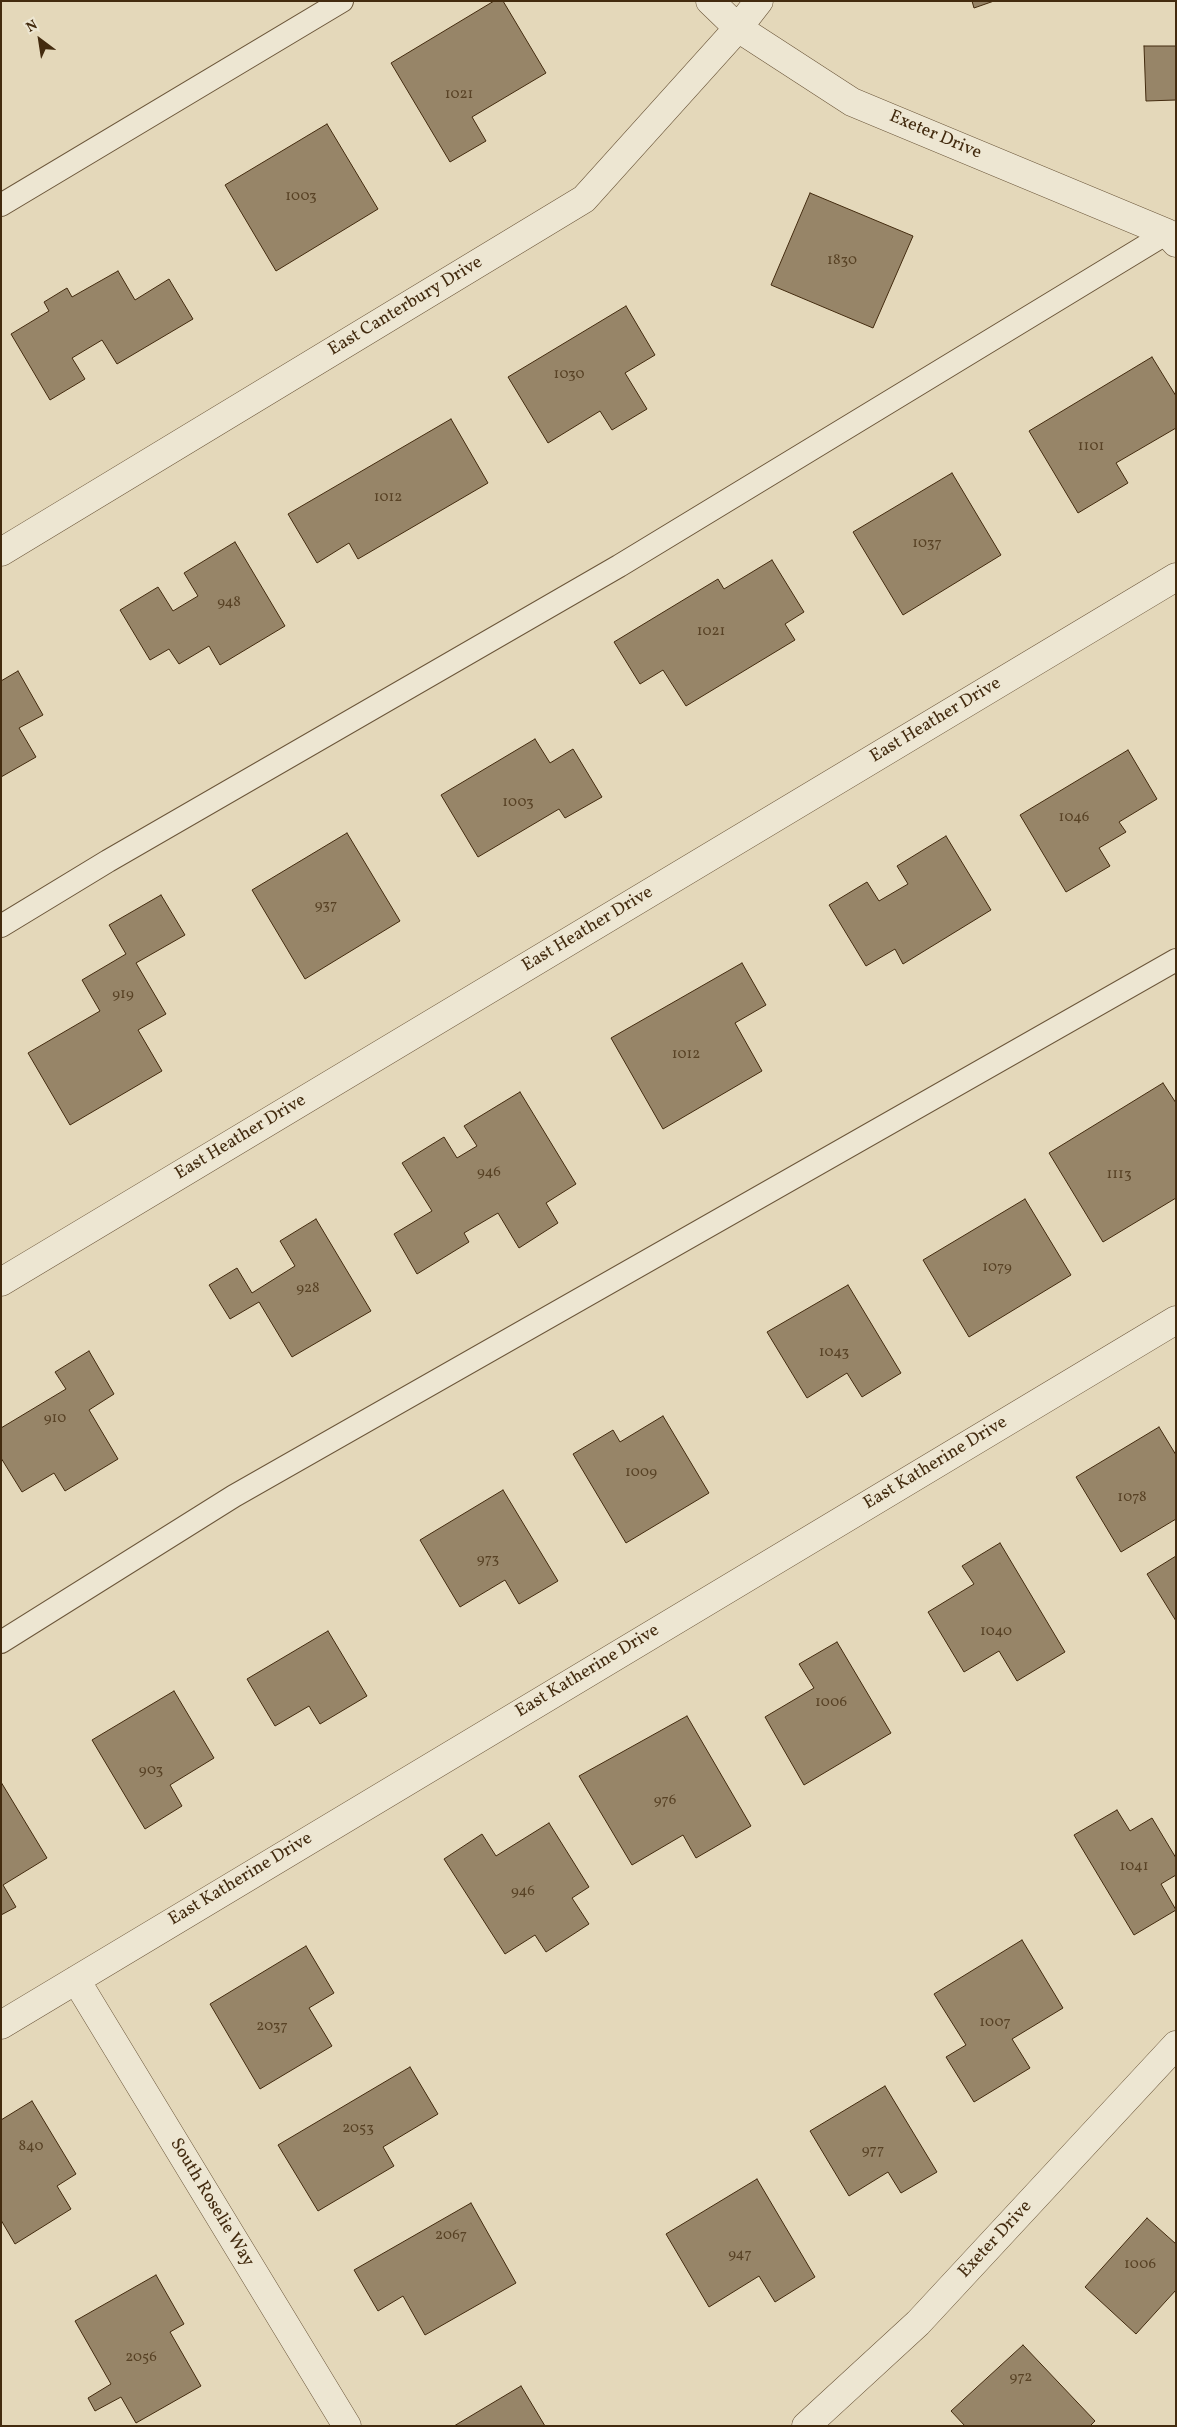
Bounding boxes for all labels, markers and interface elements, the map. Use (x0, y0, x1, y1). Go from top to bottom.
north arrow (15, 15, 65, 65)
text: N (23, 16, 41, 37)
house number: 1021 (445, 86, 473, 104)
street label: Exeter Drive (886, 107, 984, 165)
house number: 1003 (285, 188, 317, 206)
street label: East Canterbury Drive (325, 252, 487, 362)
house number: 1830 (827, 252, 857, 270)
house number: 1030 (554, 366, 584, 384)
house number: 1101 (1078, 438, 1104, 456)
house number: 1012 (374, 489, 402, 507)
house number: 1037 (912, 535, 942, 553)
house number: 948 (217, 594, 241, 612)
house number: 1021 (697, 623, 725, 641)
street label: East Heather Drive (867, 673, 1005, 769)
house number: 1003 (502, 794, 534, 812)
house number: 1046 (1059, 809, 1089, 827)
street label: East Heather Drive (519, 882, 657, 978)
house number: 937 (315, 897, 337, 915)
house number: 919 (112, 986, 134, 1004)
house number: 1012 (672, 1046, 700, 1064)
street label: East Heather Drive (172, 1090, 310, 1186)
house number: 946 (477, 1164, 501, 1182)
house number: 1113 (1106, 1166, 1132, 1184)
house number: 1079 (982, 1259, 1012, 1277)
house number: 928 (296, 1280, 320, 1298)
house number: 1043 (819, 1344, 849, 1362)
house number: 910 (44, 1410, 66, 1428)
street label: East Katherine Drive (860, 1413, 1012, 1515)
house number: 1009 (625, 1464, 657, 1482)
house number: 1078 (1117, 1489, 1147, 1507)
house number: 973 (477, 1551, 499, 1569)
street label: East Katherine Drive (512, 1621, 664, 1723)
house number: 1040 (980, 1623, 1012, 1641)
house number: 1006 (815, 1694, 847, 1712)
house number: 903 (139, 1762, 163, 1780)
house number: 976 (654, 1792, 676, 1810)
street label: East Katherine Drive (165, 1829, 317, 1931)
house number: 1041 (1119, 1858, 1149, 1876)
house number: 946 (511, 1883, 535, 1901)
house number: 1007 (979, 2014, 1011, 2032)
house number: 2037 (256, 2018, 288, 2036)
house number: 2053 (342, 2120, 374, 2138)
street label: South Roselie Way (164, 2135, 258, 2271)
house number: 840 (19, 2138, 43, 2156)
house number: 977 (862, 2142, 884, 2160)
street label: Exeter Drive (955, 2197, 1037, 2283)
house number: 2067 (435, 2227, 467, 2245)
house number: 947 (728, 2246, 752, 2264)
house number: 1006 (1124, 2256, 1156, 2274)
house number: 2056 (125, 2349, 157, 2367)
house number: 972 (1010, 2369, 1032, 2387)

